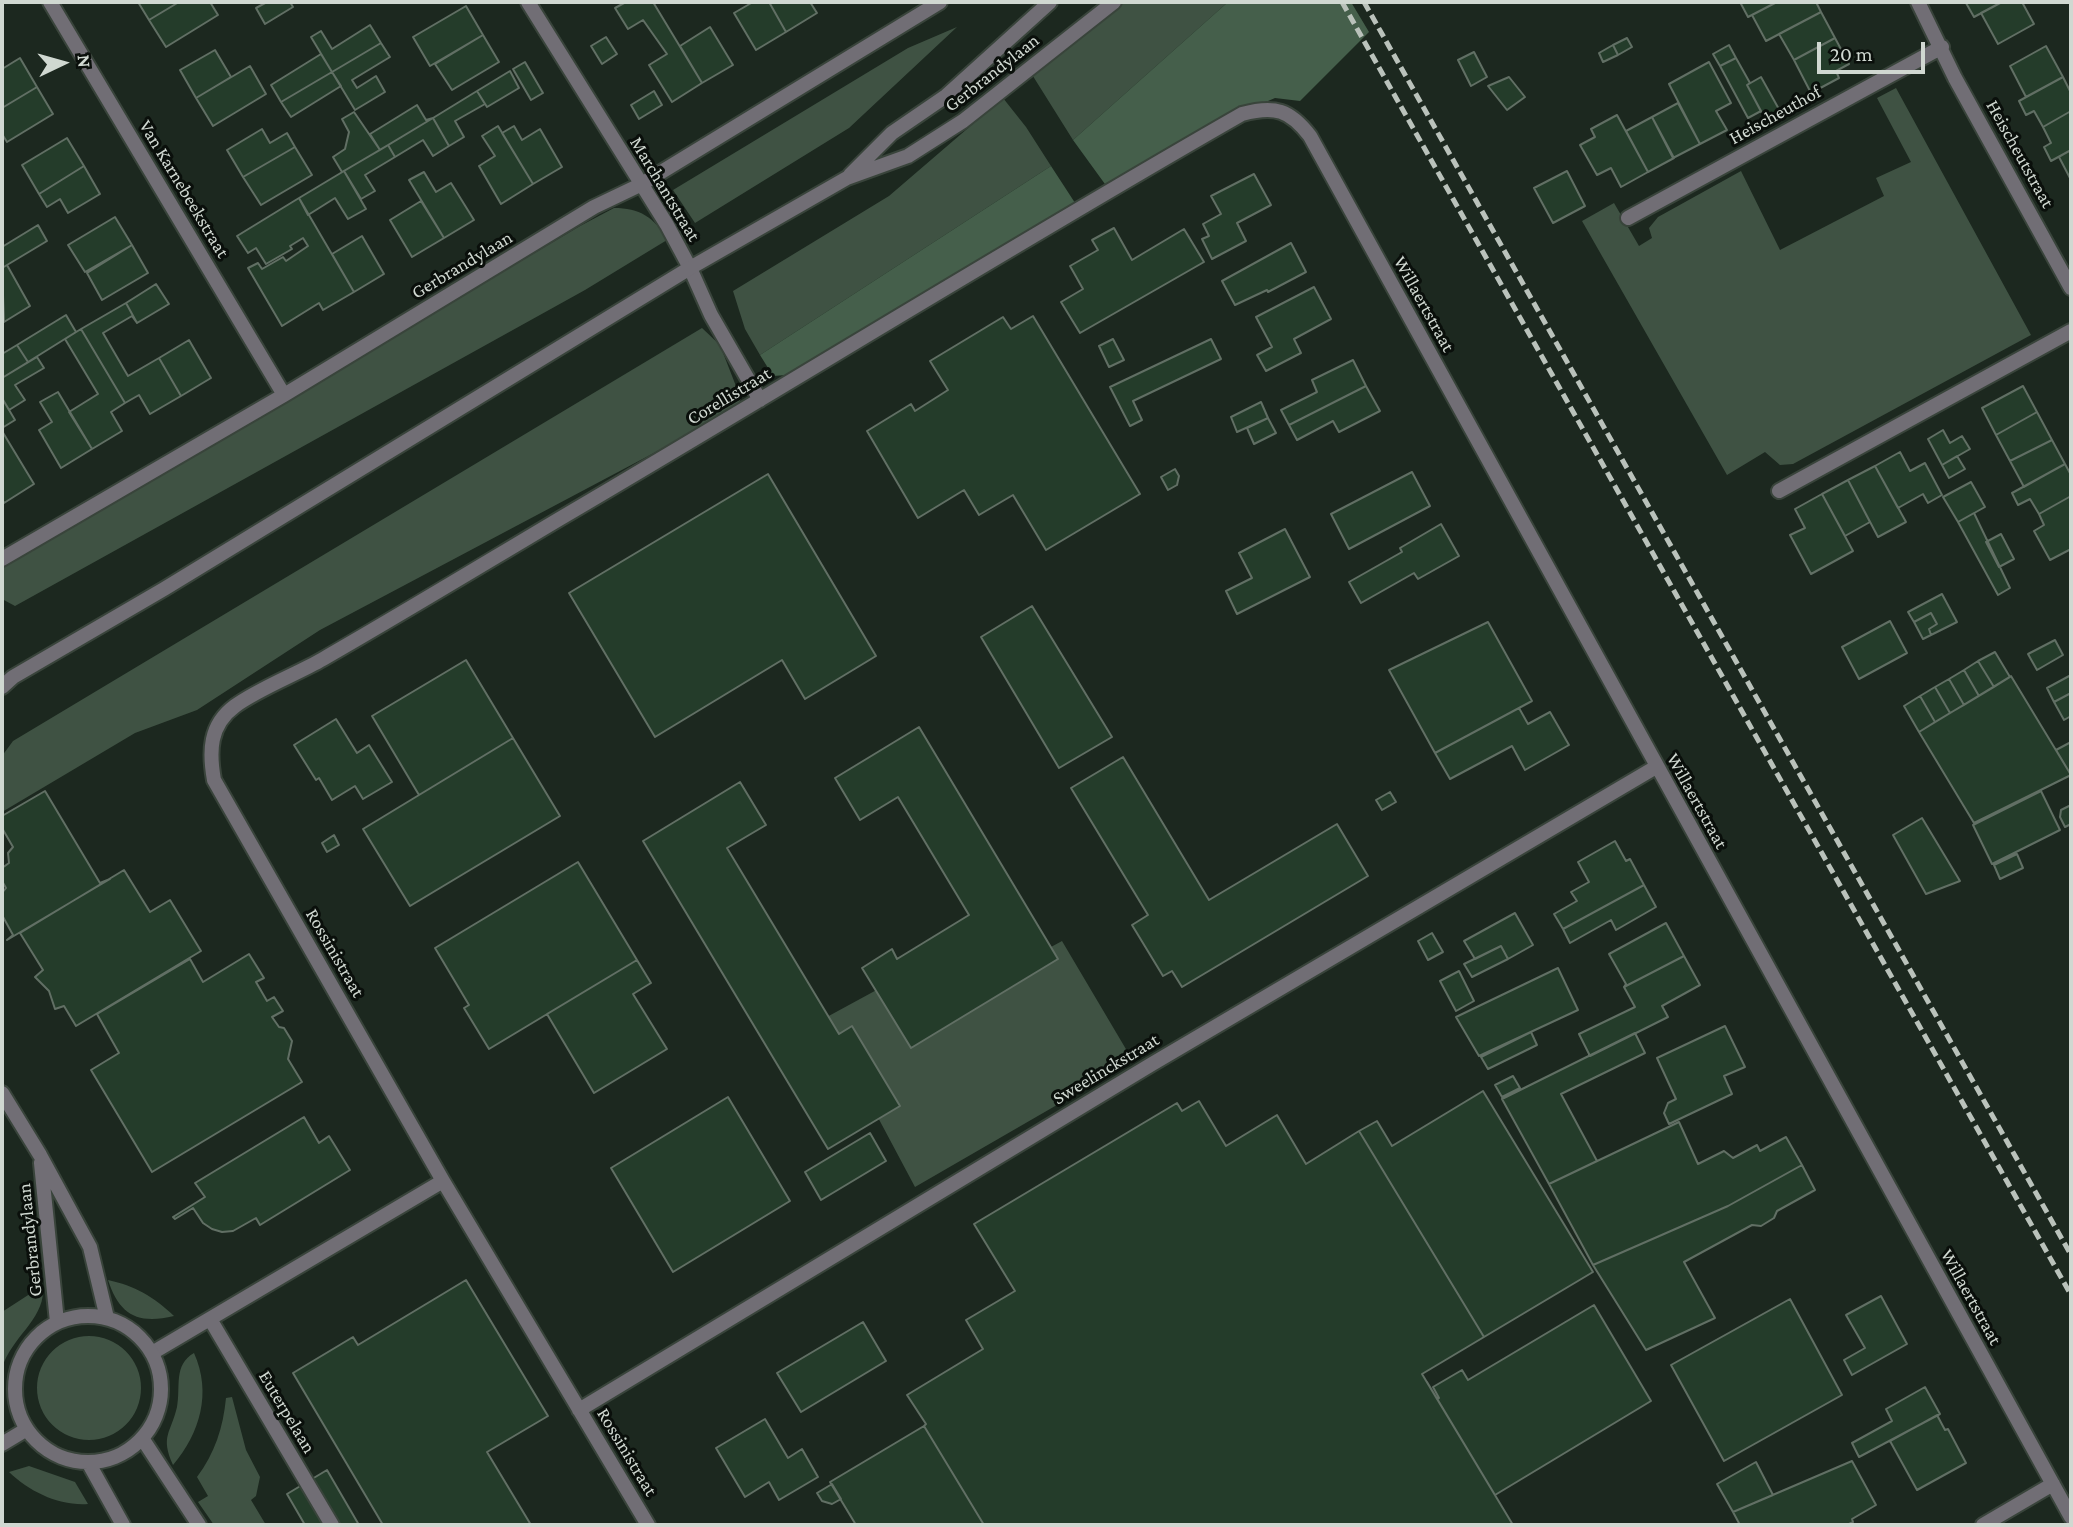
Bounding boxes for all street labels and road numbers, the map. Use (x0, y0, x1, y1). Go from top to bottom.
street label: Gerbrandylaan (940, 29, 1044, 117)
street label: Heischeuthof (1725, 80, 1825, 150)
street label: Heischeutstraat (1981, 96, 2059, 212)
street label: Van Karnebeekstraat (134, 116, 234, 262)
street label: Marchantstraat (625, 133, 705, 245)
street label: Gerbrandylaan (407, 226, 517, 304)
street label: Willaertstraat (1388, 252, 1460, 356)
street label: Corellistraat (683, 362, 775, 430)
street label: Willaertstraat (1661, 749, 1733, 853)
street label: Rossinistraat (300, 905, 370, 1001)
street label: Sweelinckstraat (1049, 1028, 1163, 1110)
street label: Gerbrandylaan (13, 1182, 47, 1298)
street label: Willaertstraat (1935, 1245, 2007, 1349)
street label: Euterpelaan (253, 1366, 321, 1458)
street label: Rossinistraat (592, 1404, 662, 1500)

